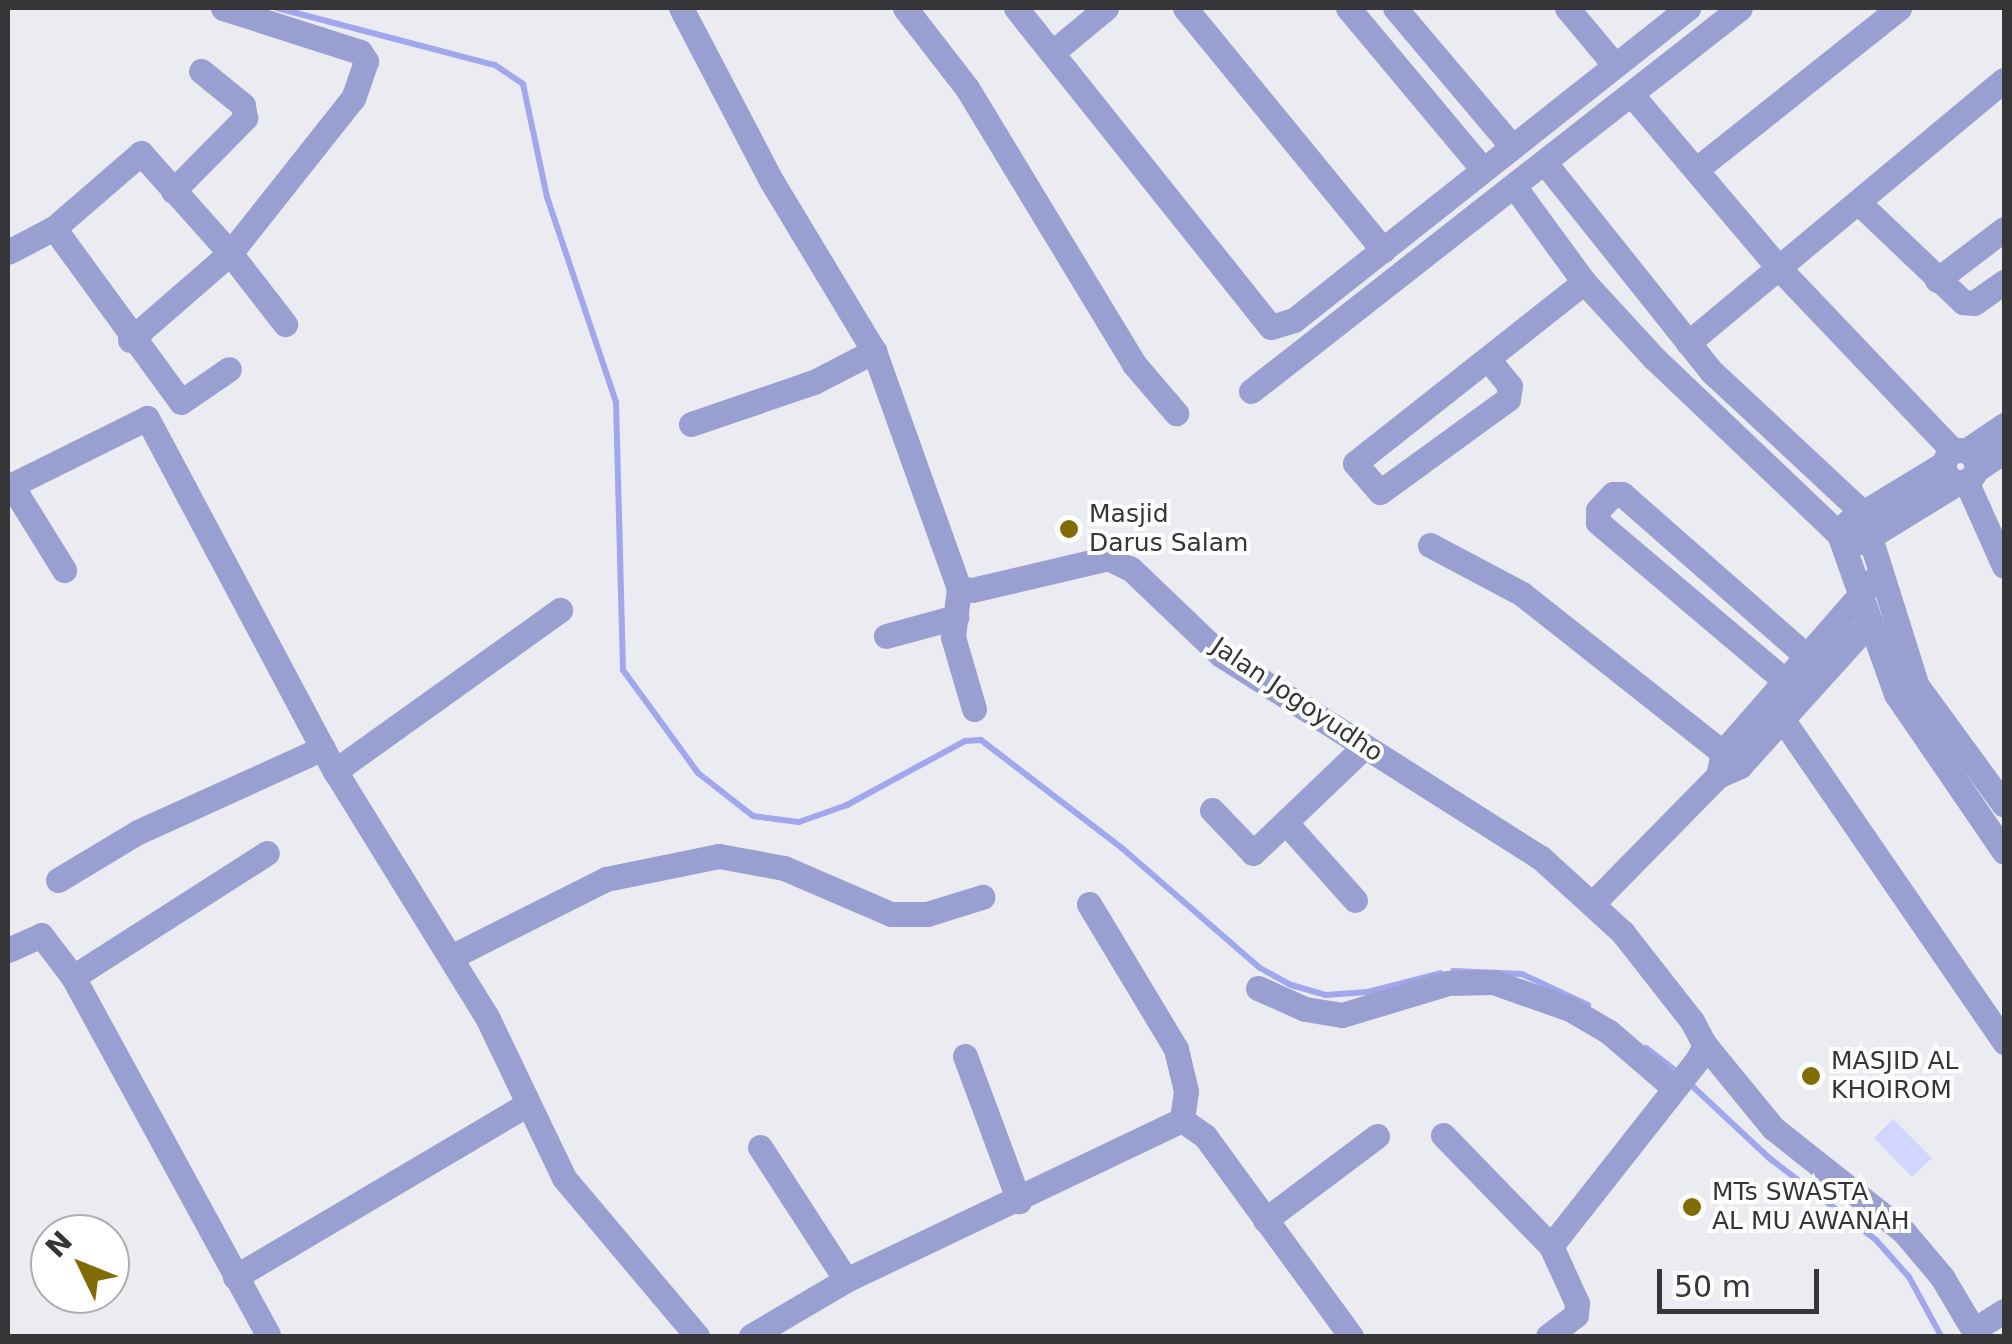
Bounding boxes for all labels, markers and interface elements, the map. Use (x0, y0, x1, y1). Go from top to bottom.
place label: Masjid Darus Salam (1089, 500, 1248, 559)
marker: Masjid Darus Salam (1058, 518, 1080, 540)
street label: Jalan Jogoyudho (1206, 632, 1388, 768)
place label: MASJID AL KHOIROM (1831, 1047, 1959, 1106)
marker: MASJID AL KHOIROM (1800, 1065, 1822, 1087)
place label: MTs SWASTA AL MU AWANAH (1712, 1178, 1910, 1237)
marker: MTs SWASTA AL MU AWANAH (1681, 1196, 1703, 1218)
north arrow (30, 1214, 130, 1314)
text: N (39, 1225, 79, 1264)
scale bar (1662, 1249, 1824, 1311)
text: 50 m (1674, 1269, 1751, 1304)

